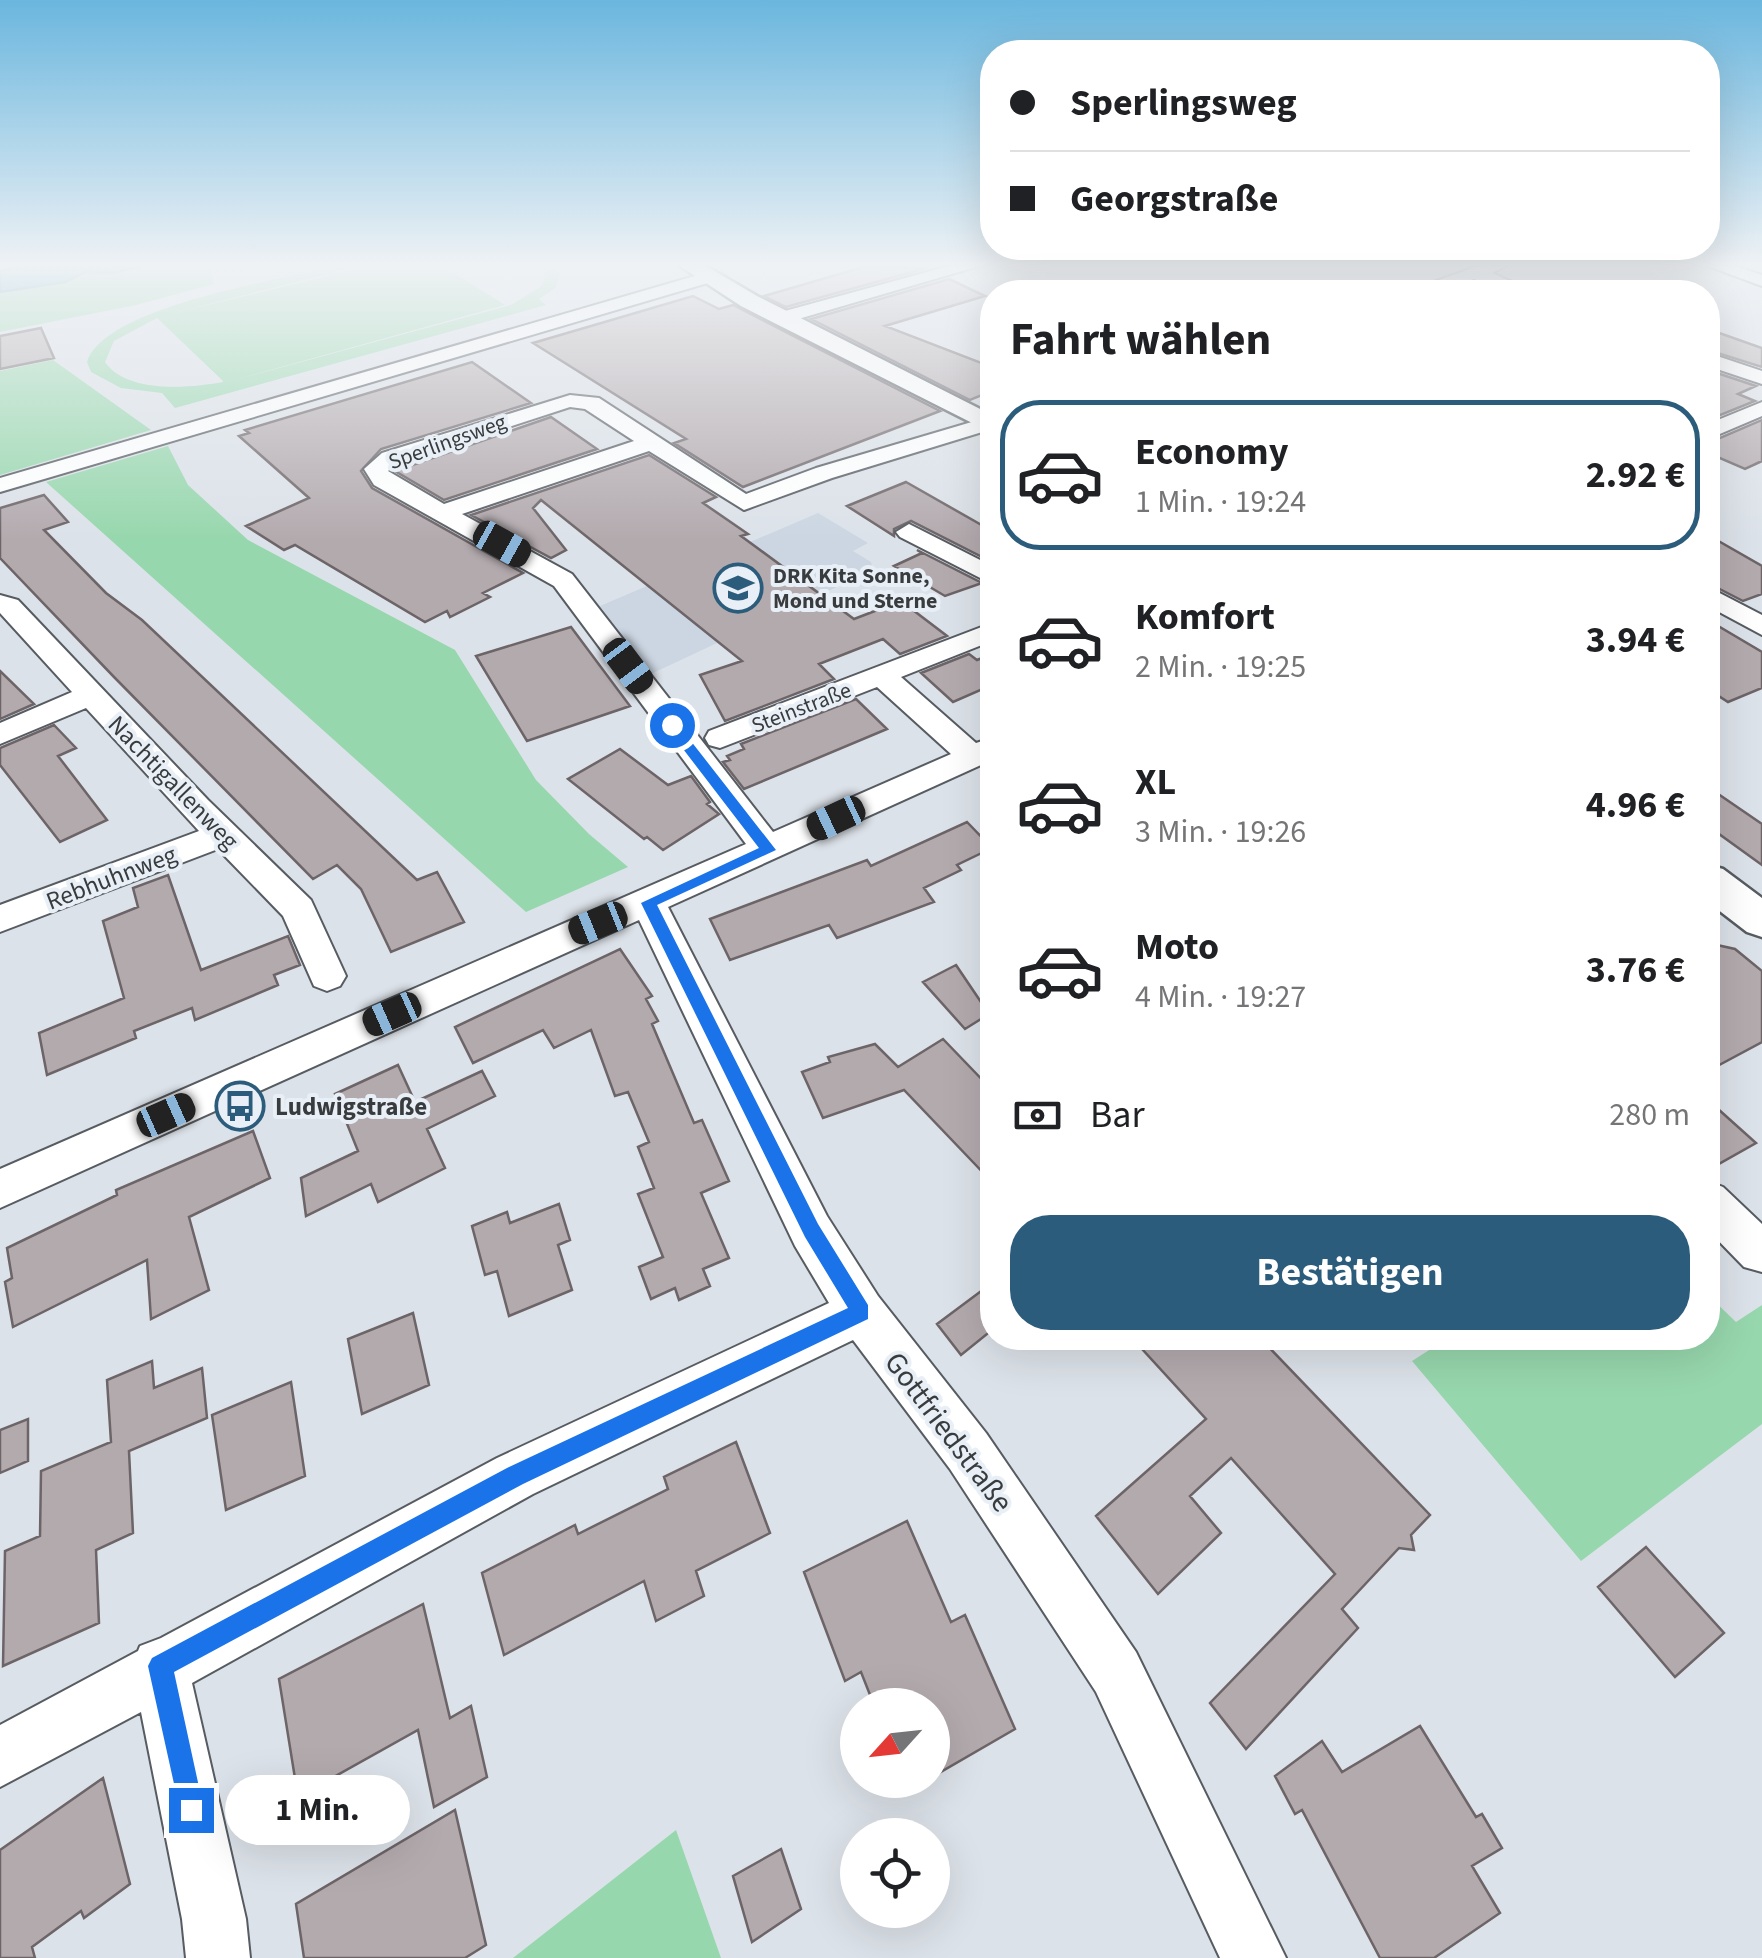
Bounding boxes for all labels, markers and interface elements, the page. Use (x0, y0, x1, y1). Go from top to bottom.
text: Sperlingsweg (1070, 76, 1297, 130)
text: Georgstraße (1070, 172, 1278, 226)
text: Fahrt wählen (1010, 308, 1271, 372)
street label: Sperlingsweg (384, 406, 511, 478)
text: Economy (1135, 425, 1288, 479)
icon: car (1015, 430, 1105, 520)
text: 2.92 € (1586, 448, 1685, 502)
text: 1 Min. · 19:24 (1135, 479, 1306, 525)
car (468, 516, 536, 572)
place label: DRK Kita Sonne, Mond und Sterne (773, 560, 937, 617)
school or university icon: DRK Kita Sonne, Mond und Sterne (712, 562, 764, 614)
text: Komfort (1135, 590, 1275, 644)
icon: car (1015, 595, 1105, 685)
text: 3.94 € (1586, 613, 1685, 667)
car (598, 633, 658, 699)
text: 2 Min. · 19:25 (1135, 644, 1306, 690)
street label: Steinstraße (747, 674, 856, 742)
route start (650, 703, 695, 748)
street label: Nachtigallenweg (100, 707, 247, 858)
text: XL (1135, 755, 1176, 809)
icon: car (1015, 760, 1105, 850)
text: 4.96 € (1586, 778, 1685, 832)
car (802, 792, 870, 844)
text: 3 Min. · 19:26 (1135, 809, 1306, 855)
street label: Rebhuhnweg (41, 836, 182, 919)
car (565, 898, 631, 948)
text: Moto (1135, 920, 1219, 974)
icon: car (1015, 925, 1105, 1015)
text: 3.76 € (1586, 943, 1685, 997)
text: 4 Min. · 19:27 (1135, 974, 1306, 1020)
car (358, 988, 426, 1040)
bus stop icon: Ludwigstraße (214, 1080, 266, 1132)
icon: cash (1010, 1088, 1065, 1143)
text: Bar (1090, 1088, 1145, 1142)
car (132, 1089, 200, 1141)
place label: Ludwigstraße (275, 1089, 427, 1125)
text: 280 m (1609, 1092, 1690, 1138)
button: Bestätigen (1010, 1215, 1690, 1330)
street label: Gottfriedstraße (874, 1343, 1023, 1521)
north arrow (840, 1688, 950, 1798)
map controls (840, 1688, 950, 1928)
callout: 1 Min. (226, 1775, 411, 1845)
text: 1 Min. (275, 1787, 360, 1833)
route end (169, 1788, 214, 1833)
button: locate (840, 1818, 950, 1928)

